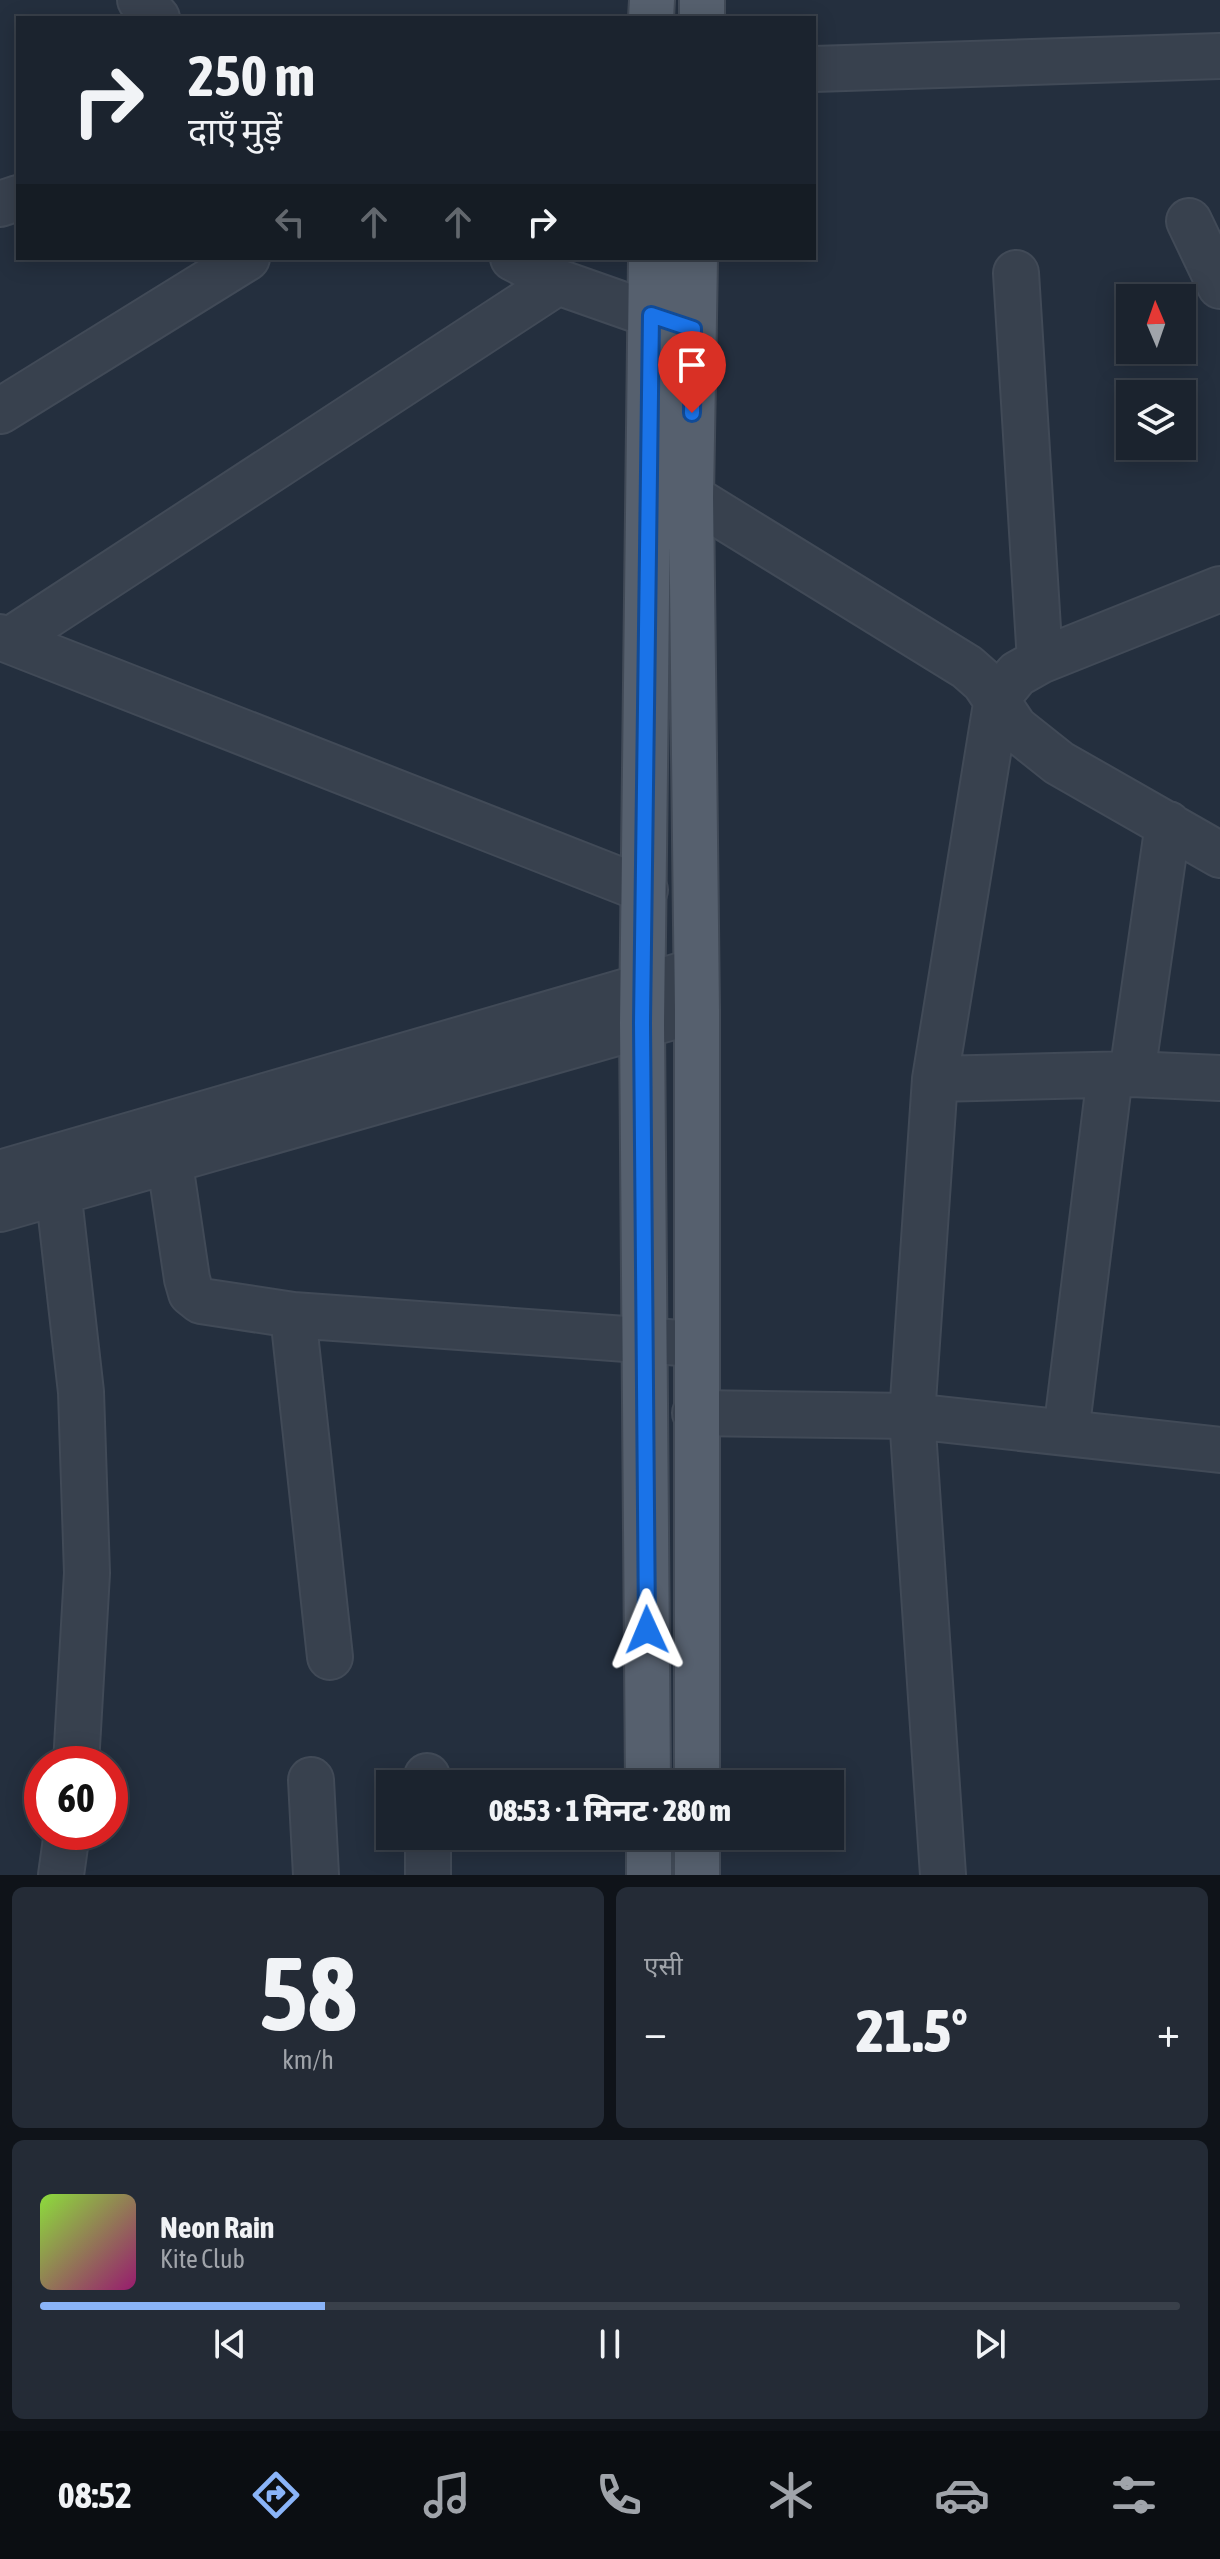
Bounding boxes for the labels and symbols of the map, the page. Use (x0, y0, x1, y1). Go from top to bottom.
north arrow (1116, 284, 1196, 364)
pin (658, 331, 726, 413)
position arrow (605, 1588, 689, 1672)
speed limit sign: 60 (24, 1746, 128, 1850)

